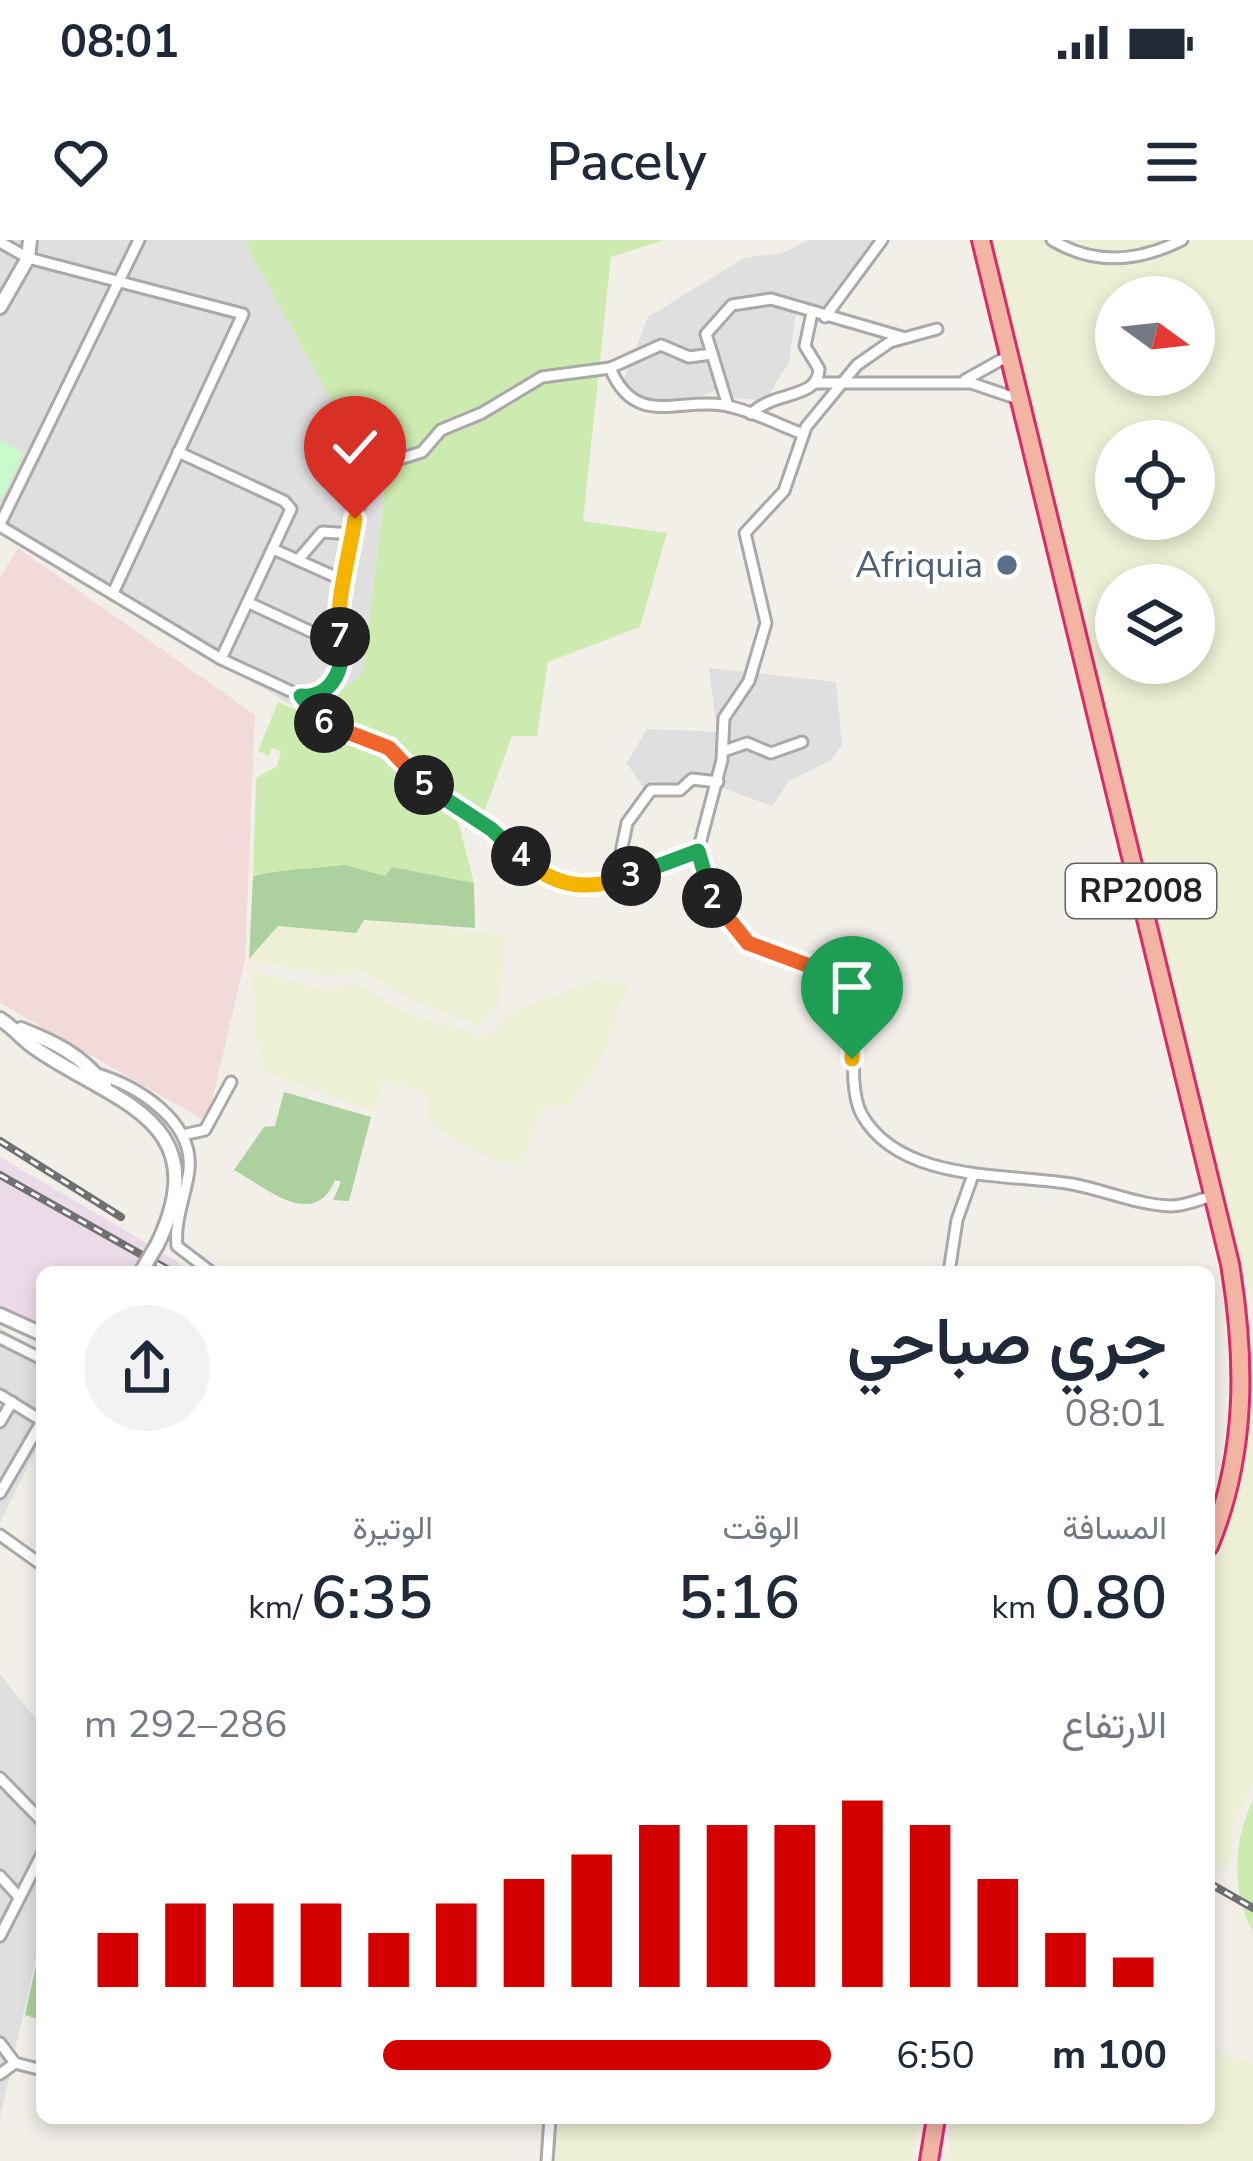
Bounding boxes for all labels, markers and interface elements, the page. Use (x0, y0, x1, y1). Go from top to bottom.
text: 08:01 (60, 12, 179, 73)
text: Pacely (546, 125, 707, 199)
icon: heart (48, 129, 114, 195)
icon: menu (1139, 129, 1205, 195)
north arrow (1095, 276, 1215, 396)
map controls (1095, 276, 1215, 684)
pin (304, 396, 406, 519)
icon: check (322, 414, 388, 480)
button: locate (1095, 420, 1215, 540)
place label: Afriquia (855, 541, 983, 590)
marker: Afriquia (994, 552, 1020, 578)
button: layers (1095, 564, 1215, 684)
pin: 7 (310, 607, 370, 667)
text: 7 (330, 614, 350, 659)
pin: 6 (294, 693, 354, 753)
text: 6 (314, 700, 334, 745)
pin: 5 (394, 755, 454, 815)
text: 5 (414, 762, 434, 807)
pin: 4 (491, 826, 551, 886)
text: 4 (511, 833, 531, 878)
pin: 3 (601, 846, 661, 906)
text: 3 (621, 853, 641, 898)
road number: RP2008 (1066, 864, 1216, 918)
pin: 2 (682, 868, 742, 928)
text: 2 (702, 875, 722, 920)
pin (801, 936, 903, 1059)
icon: arrive (819, 954, 885, 1020)
text: جري صباحي (847, 1297, 1167, 1387)
button: share (84, 1305, 210, 1431)
text: 08:01 (1065, 1387, 1167, 1440)
text: الوتيرة (352, 1506, 433, 1551)
text: الوقت (722, 1506, 800, 1551)
text: المسافة (1062, 1506, 1167, 1551)
text: 6:35 (311, 1557, 433, 1639)
text: 5:16 (678, 1557, 800, 1639)
text: 0.80 (1045, 1557, 1167, 1639)
text: /km (248, 1585, 311, 1630)
text: km (992, 1585, 1045, 1630)
text: 286–292 m (84, 1698, 287, 1751)
text: الارتفاع (1061, 1699, 1167, 1752)
text: 6:50 (896, 2029, 975, 2082)
text: 100 m (1052, 2029, 1167, 2082)

